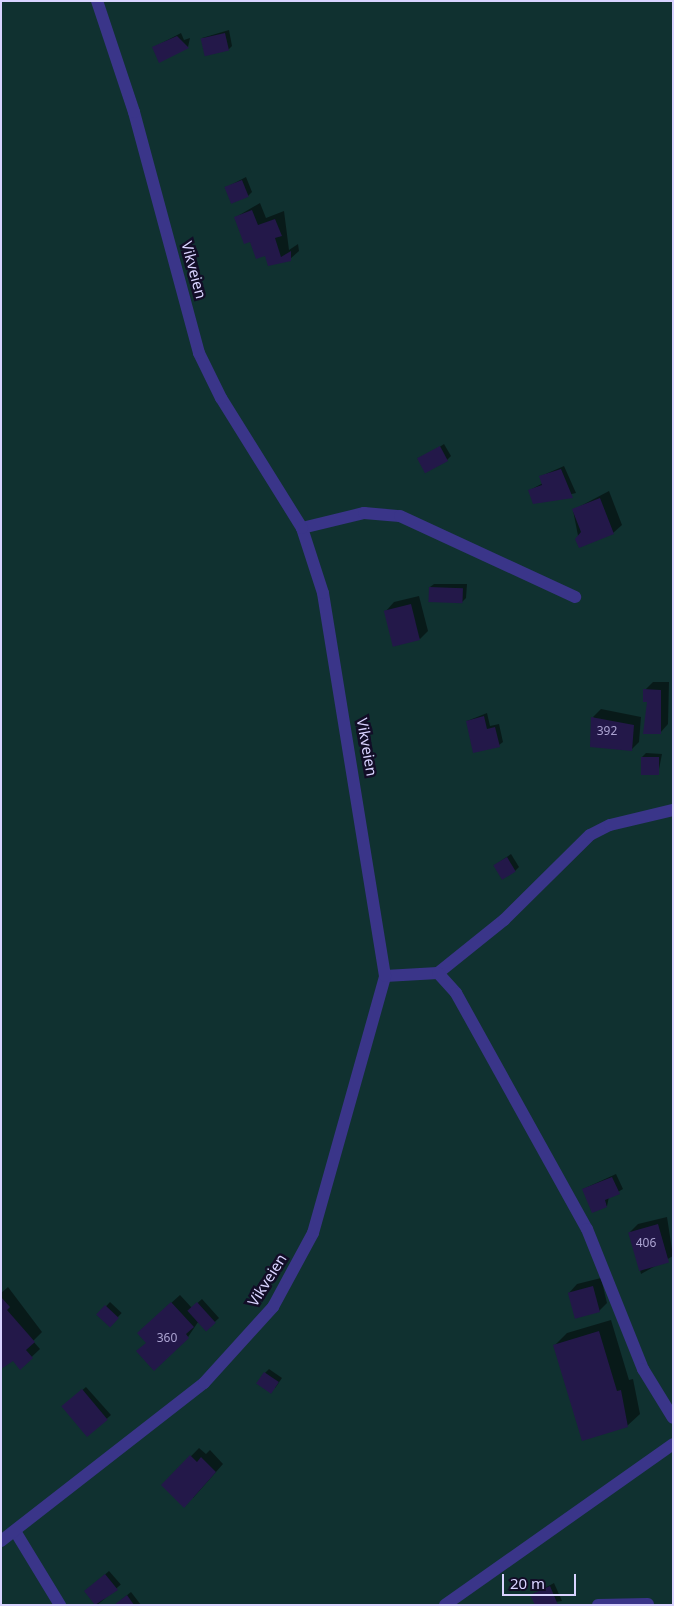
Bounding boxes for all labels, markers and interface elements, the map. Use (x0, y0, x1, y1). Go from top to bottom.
street label: Vikveien (178, 239, 210, 301)
street label: Vikveien (353, 717, 381, 777)
house number: 392 (597, 724, 617, 738)
house number: 406 (636, 1236, 656, 1250)
street label: Vikveien (244, 1250, 290, 1310)
house number: 360 (157, 1331, 177, 1345)
scale bar (504, 1564, 578, 1596)
text: 20 m (510, 1573, 545, 1593)

